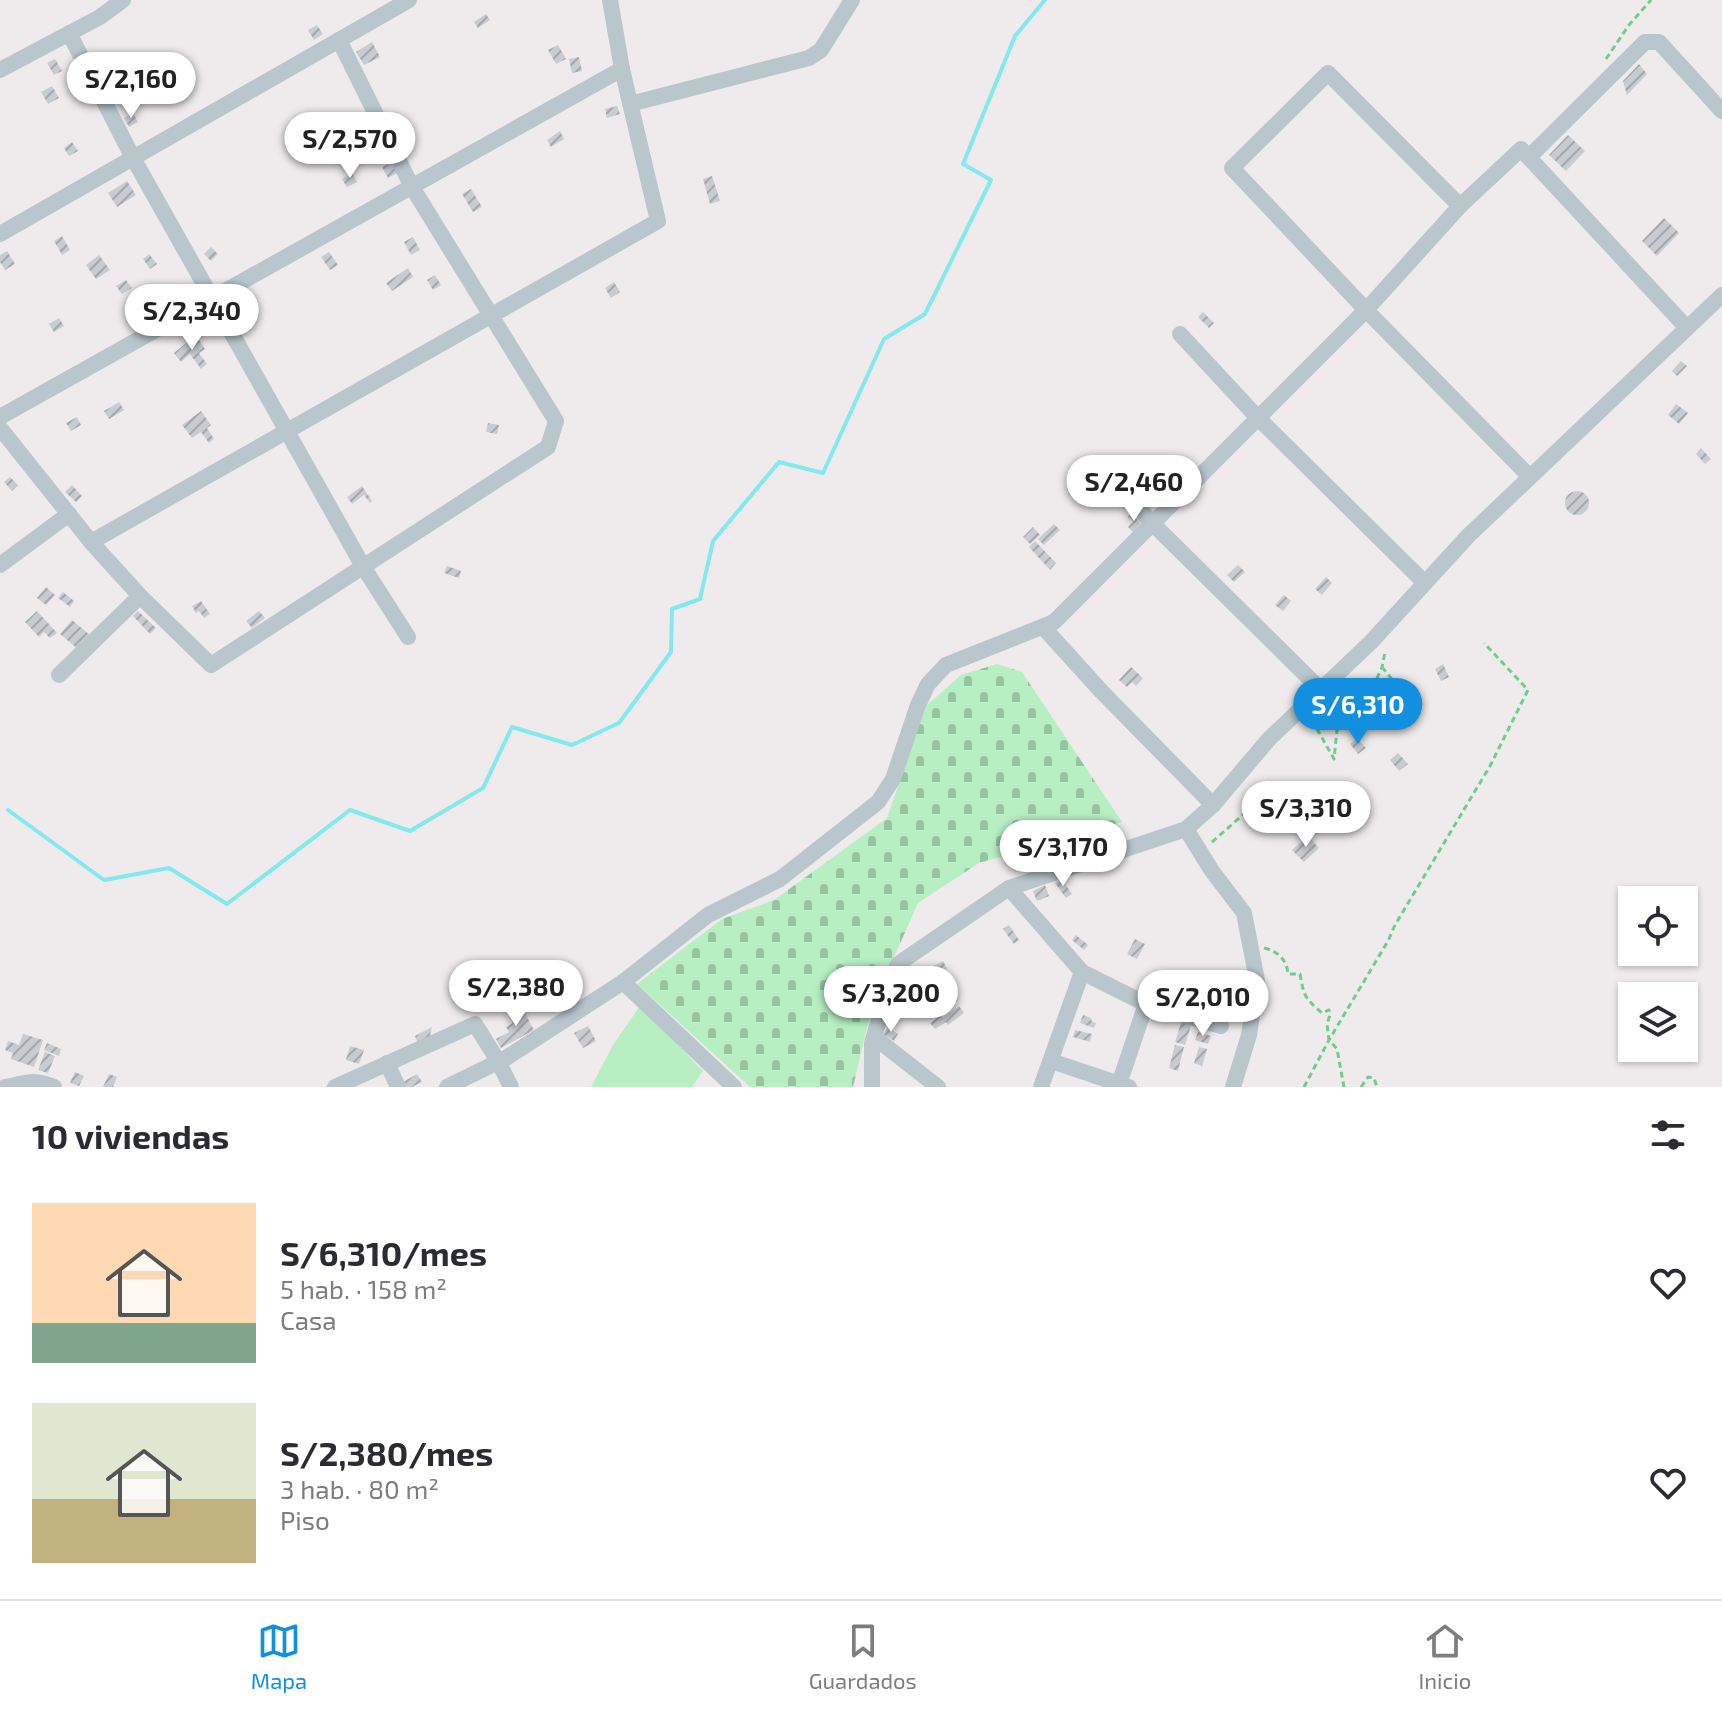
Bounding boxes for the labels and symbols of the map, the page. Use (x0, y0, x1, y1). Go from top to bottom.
pin: S/2,160 (57, 52, 205, 120)
pin: S/2,570 (276, 112, 424, 180)
pin: S/2,340 (118, 284, 266, 352)
pin: S/2,460 (1060, 455, 1208, 523)
pin: S/6,310 (1284, 678, 1432, 746)
pin: S/3,310 (1232, 781, 1380, 849)
pin: S/3,170 (989, 820, 1137, 888)
pin: S/2,380 (442, 960, 590, 1028)
pin: S/3,200 (817, 966, 965, 1034)
pin: S/2,010 (1129, 970, 1277, 1038)

